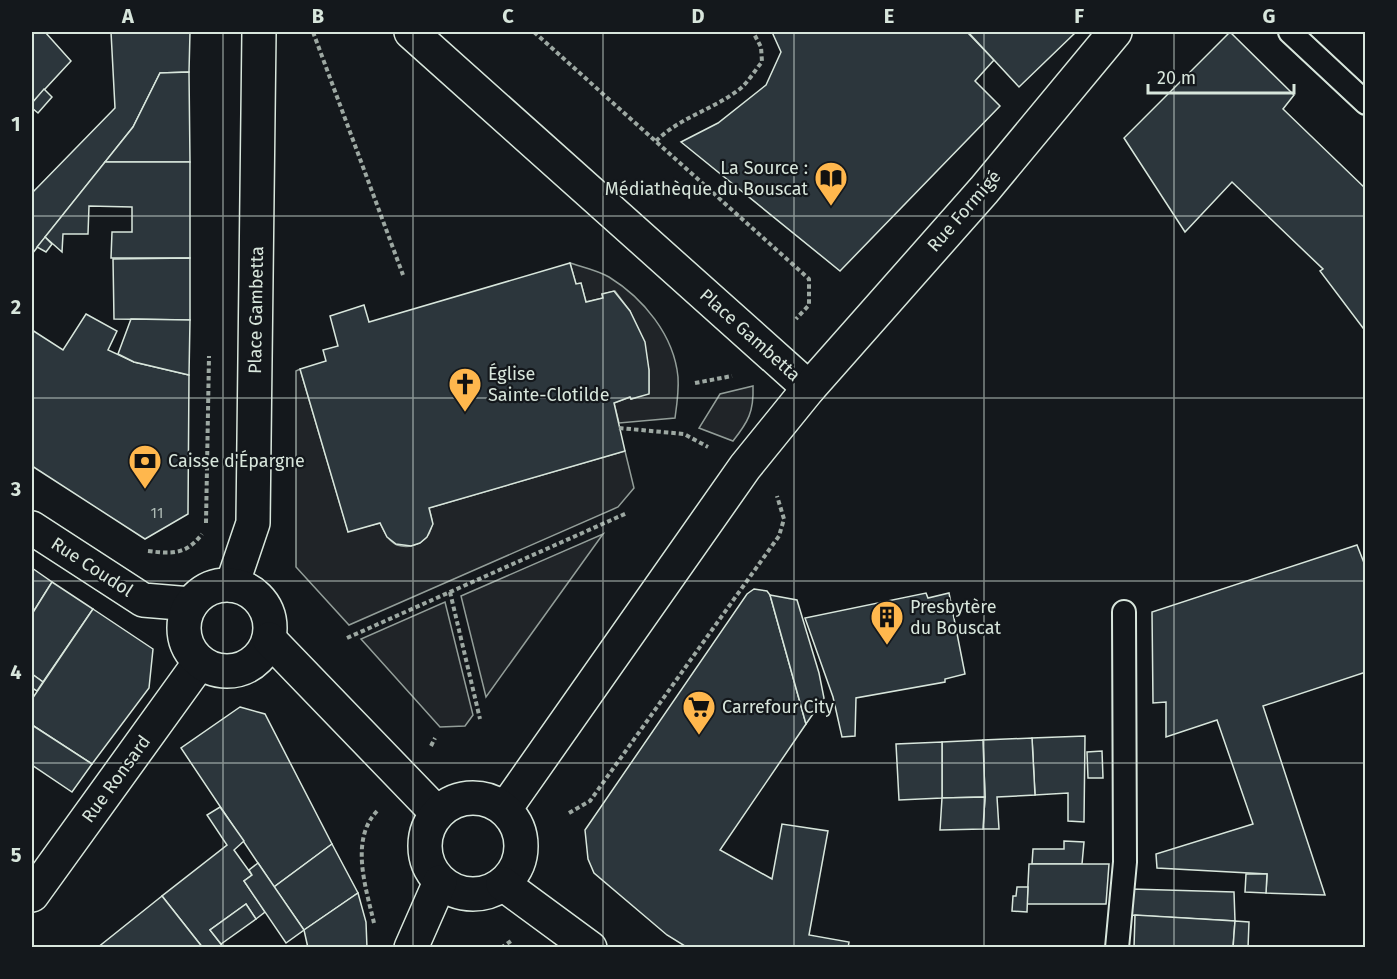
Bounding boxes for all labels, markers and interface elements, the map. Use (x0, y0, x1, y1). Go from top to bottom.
text: A (121, 4, 135, 28)
text: B (312, 4, 324, 28)
text: C (502, 4, 514, 28)
text: D (691, 4, 705, 28)
text: E (884, 4, 894, 28)
text: F (1074, 4, 1084, 28)
text: G (1263, 4, 1275, 28)
scale bar (1148, 57, 1294, 95)
text: 20 m (1157, 67, 1196, 89)
text: 1 (11, 112, 21, 136)
place label: La Source : Médiathèque du Bouscat (605, 157, 808, 200)
library icon: La Source : Médiathèque du Bouscat (813, 160, 849, 207)
street label: Rue Formigé (923, 166, 1005, 256)
street label: Place Gambetta (244, 246, 268, 374)
street label: Place Gambetta (695, 284, 805, 386)
text: 2 (11, 295, 21, 319)
place label: Église Sainte-Clotilde (488, 362, 609, 406)
church icon: Église Sainte-Clotilde (447, 366, 483, 413)
bank icon: Caisse d'Épargne (127, 443, 163, 490)
place label: Caisse d'Épargne (168, 449, 305, 472)
text: 3 (10, 477, 21, 501)
house number: 11 (151, 504, 163, 522)
street label: Rue Coudol (47, 532, 137, 602)
place label: Presbytère du Bouscat (910, 596, 1002, 639)
building icon: Presbytère du Bouscat (869, 599, 905, 646)
text: 4 (10, 660, 22, 684)
supermarket icon: Carrefour City (681, 689, 717, 736)
place label: Carrefour City (722, 696, 834, 718)
street label: Rue Ronsard (77, 731, 155, 827)
text: 5 (11, 843, 22, 867)

